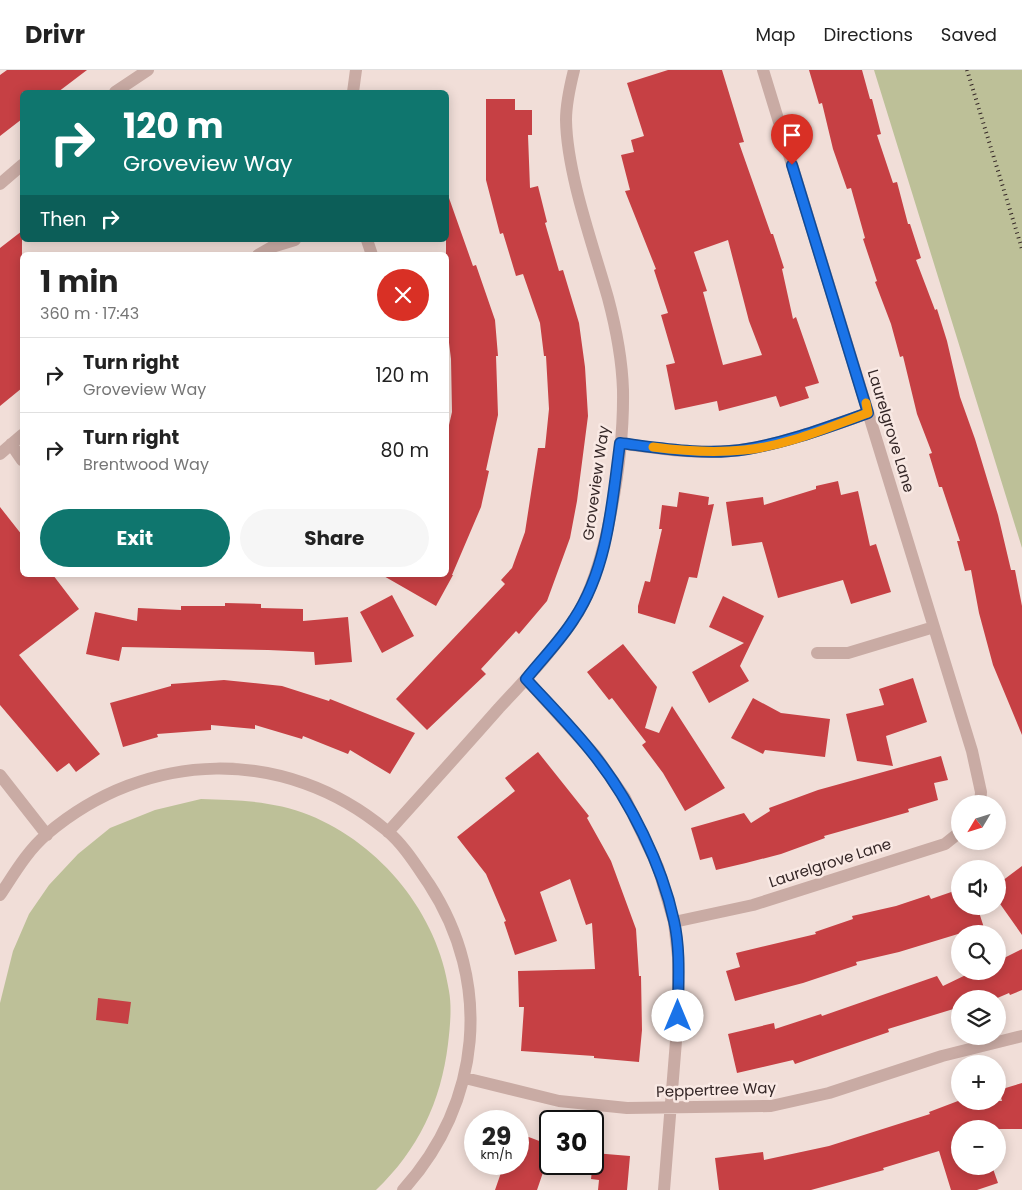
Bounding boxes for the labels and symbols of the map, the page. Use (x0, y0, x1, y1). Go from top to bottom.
pin (771, 114, 813, 165)
street label: Laurelgrove Lane (863, 367, 920, 495)
street label: Groveview Way (577, 424, 614, 542)
north arrow (951, 795, 1006, 850)
street label: Laurelgrove Lane (766, 833, 894, 892)
position arrow (651, 989, 703, 1041)
street label: Peppertree Way (656, 1077, 777, 1102)
speed limit sign: 30 (539, 1110, 604, 1175)

